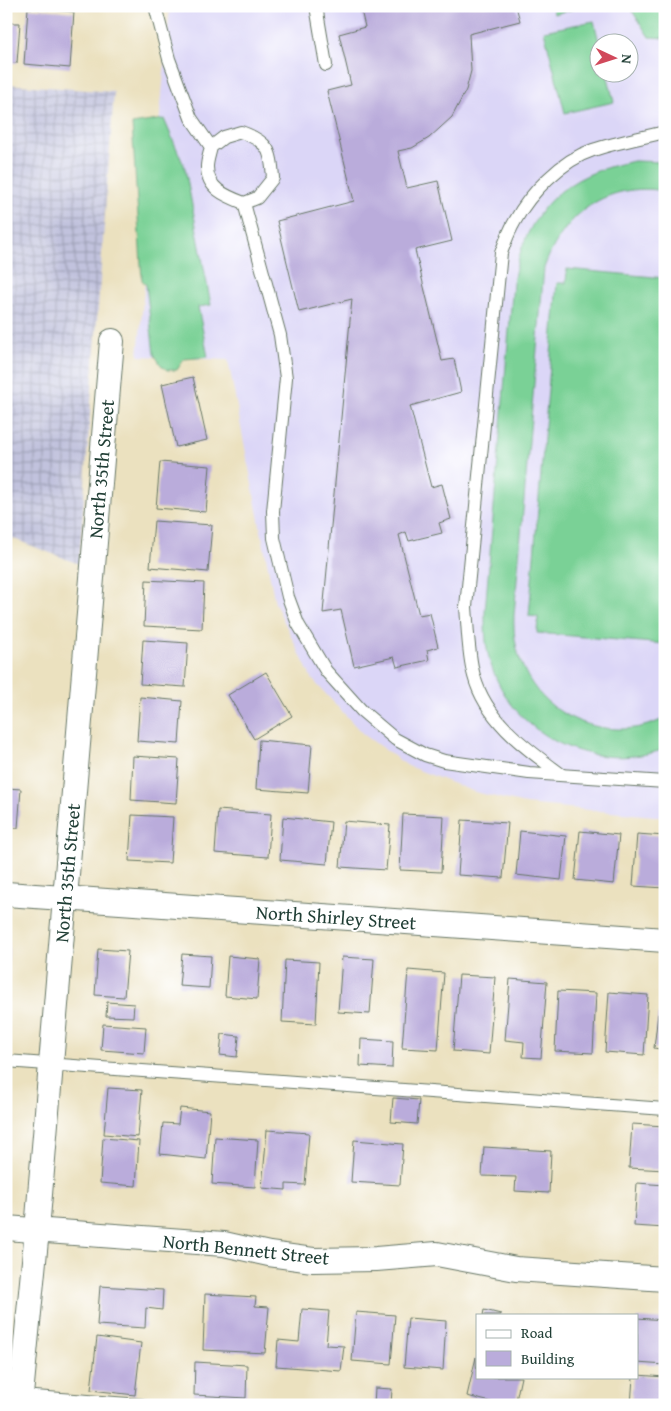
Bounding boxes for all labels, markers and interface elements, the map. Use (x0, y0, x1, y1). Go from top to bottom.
north arrow (588, 32, 638, 82)
text: N (617, 54, 637, 65)
street label: North 35th Street (81, 398, 121, 540)
street label: North 35th Street (47, 802, 87, 944)
street label: North Shirley Street (255, 897, 417, 937)
street label: North Bennett Street (161, 1226, 331, 1272)
legend (476, 1314, 638, 1378)
text: Road (521, 1322, 552, 1343)
text: Building (521, 1348, 575, 1369)

